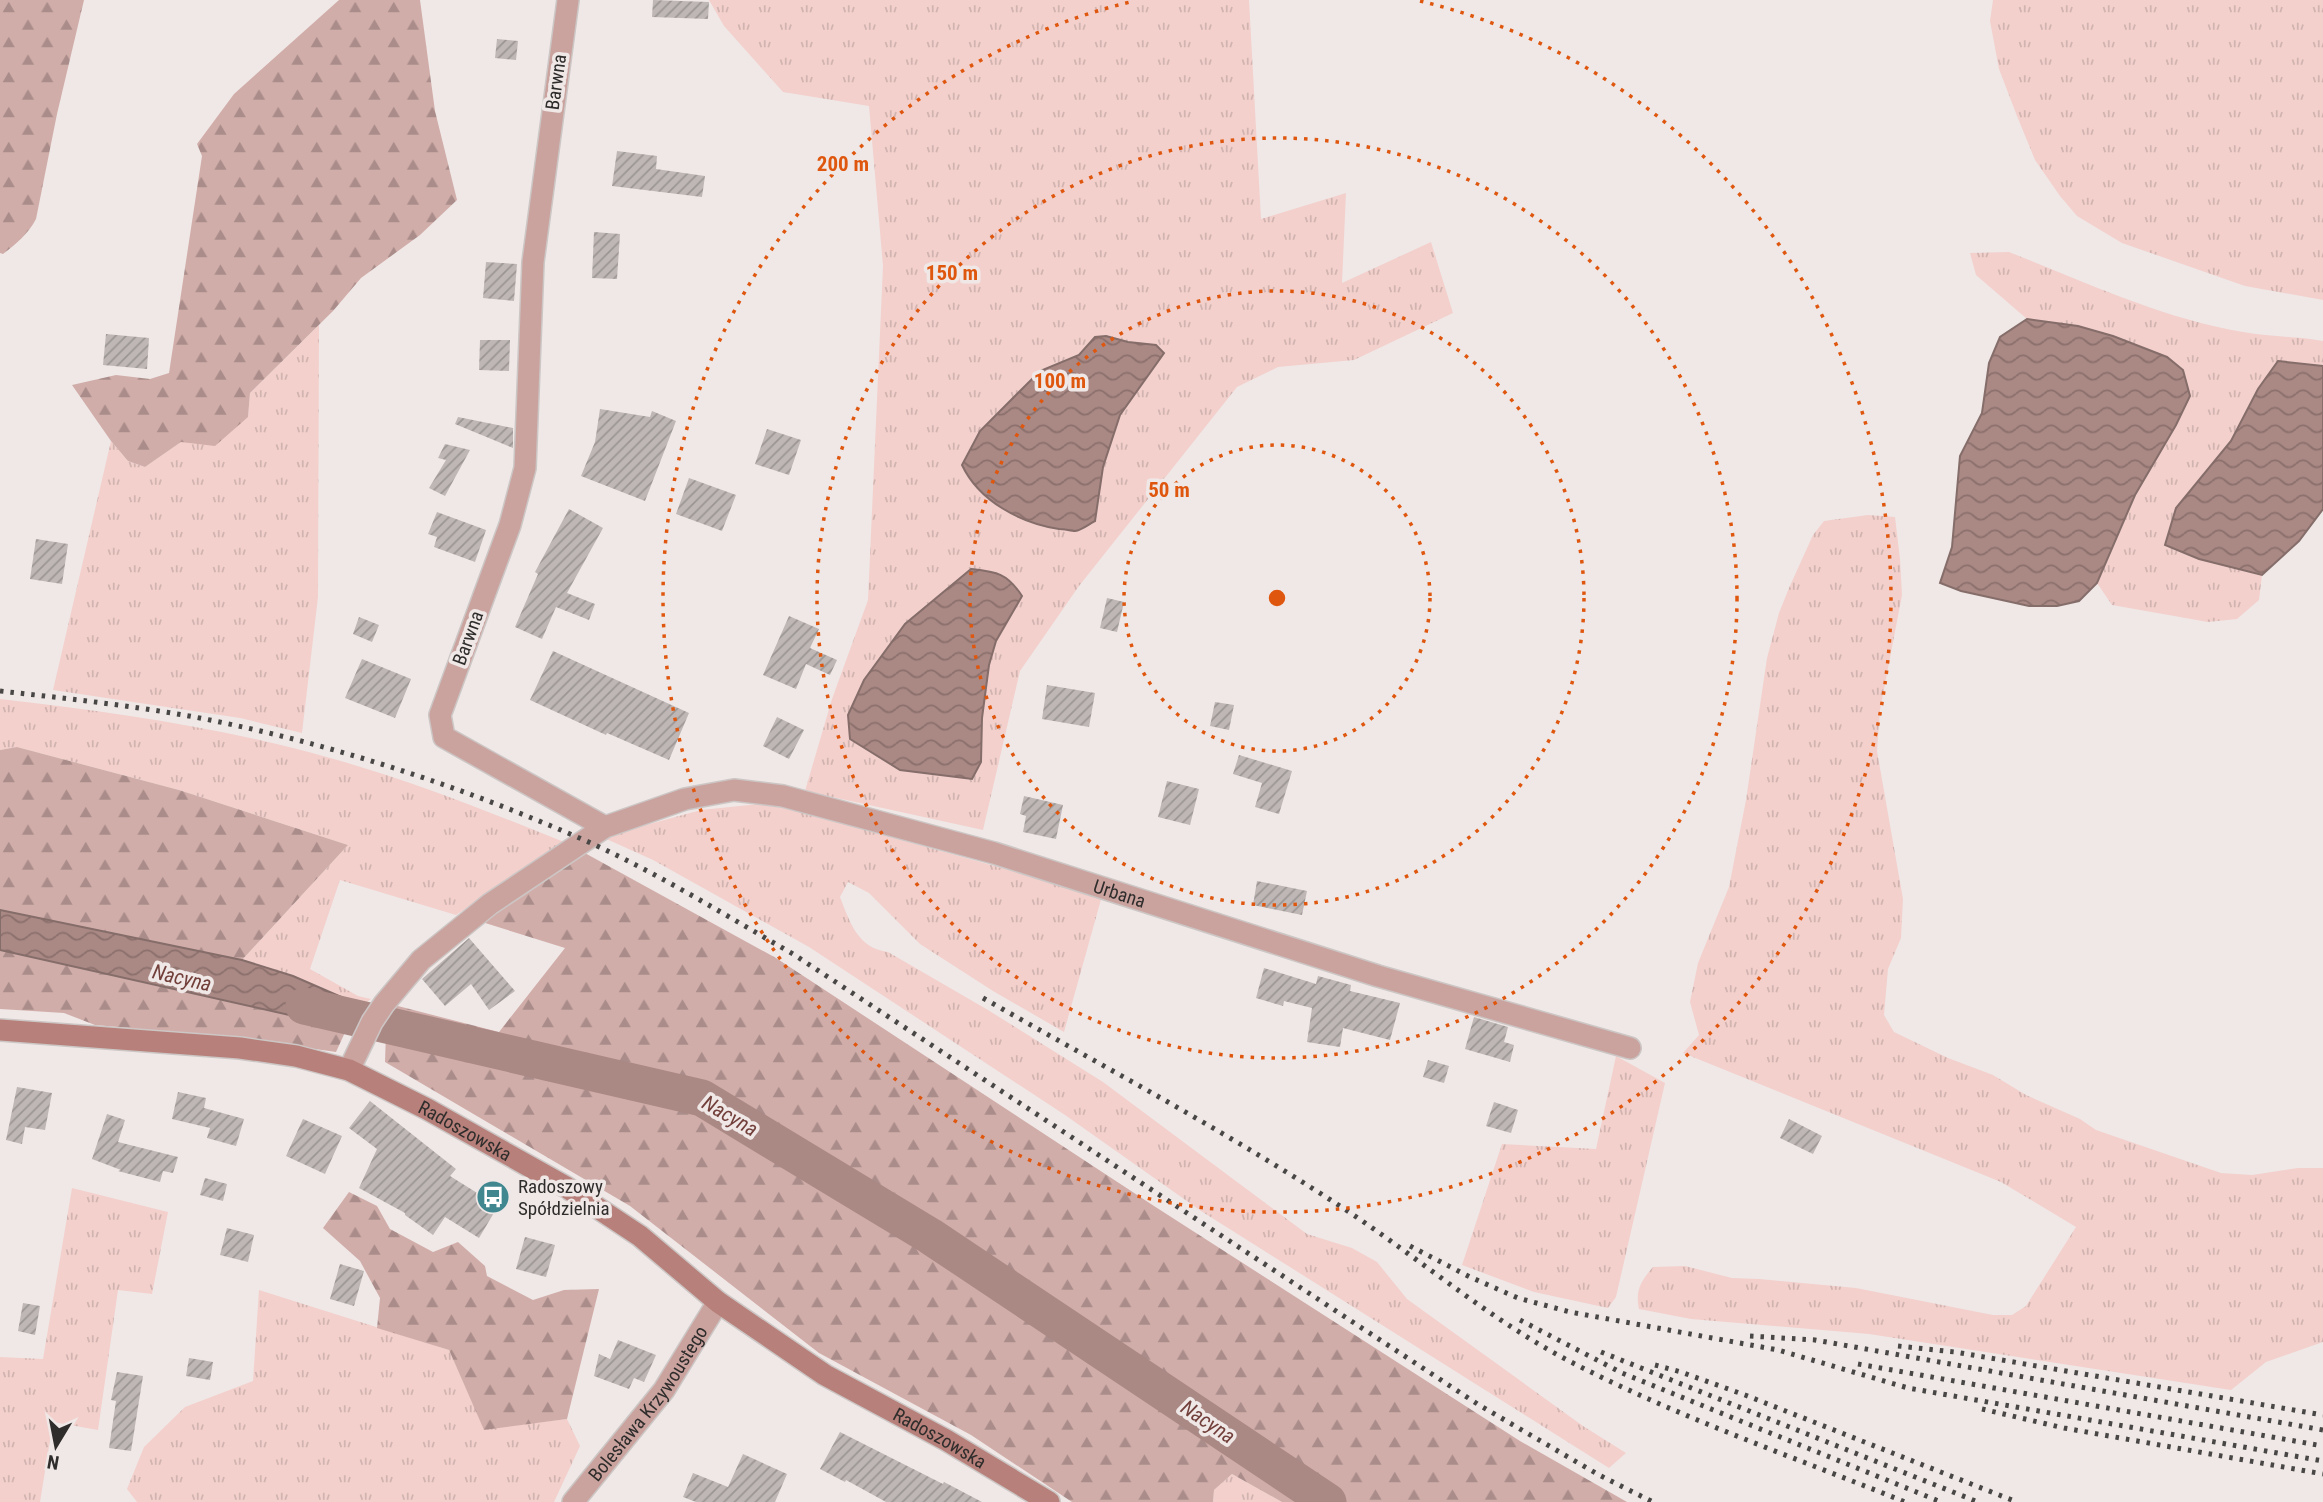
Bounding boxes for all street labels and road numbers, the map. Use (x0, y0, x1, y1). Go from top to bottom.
street label: Barwna (541, 53, 571, 111)
street label: Barwna (448, 608, 488, 668)
street label: Urbana (1091, 874, 1148, 912)
street label: Radoszowska (415, 1095, 516, 1166)
street label: Bolesława Krzywoustego (583, 1321, 712, 1486)
street label: Radoszowska (889, 1402, 991, 1473)

